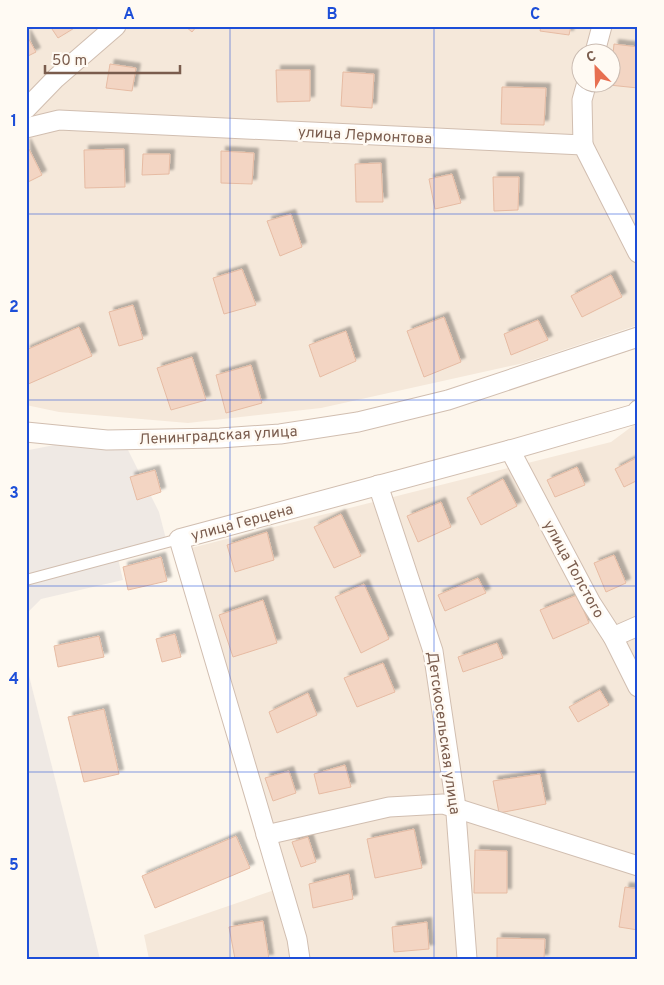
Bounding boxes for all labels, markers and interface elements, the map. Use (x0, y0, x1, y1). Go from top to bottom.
text: A (123, 5, 135, 25)
text: B (326, 5, 338, 25)
text: C (530, 5, 540, 25)
scale bar (45, 42, 180, 74)
north arrow (572, 42, 622, 92)
text: С (584, 48, 599, 67)
text: 50 m (52, 52, 87, 71)
text: 1 (11, 112, 17, 132)
street label: улица Лермонтова (297, 123, 433, 150)
text: 2 (9, 298, 19, 318)
street label: Ленинградская улица (138, 423, 298, 450)
text: 3 (9, 484, 19, 504)
street label: улица Герцена (189, 501, 296, 546)
street label: улица Толстого (538, 517, 607, 622)
street label: Детскосельская улица (422, 650, 463, 816)
text: 4 (9, 670, 19, 690)
text: 5 (9, 856, 19, 876)

